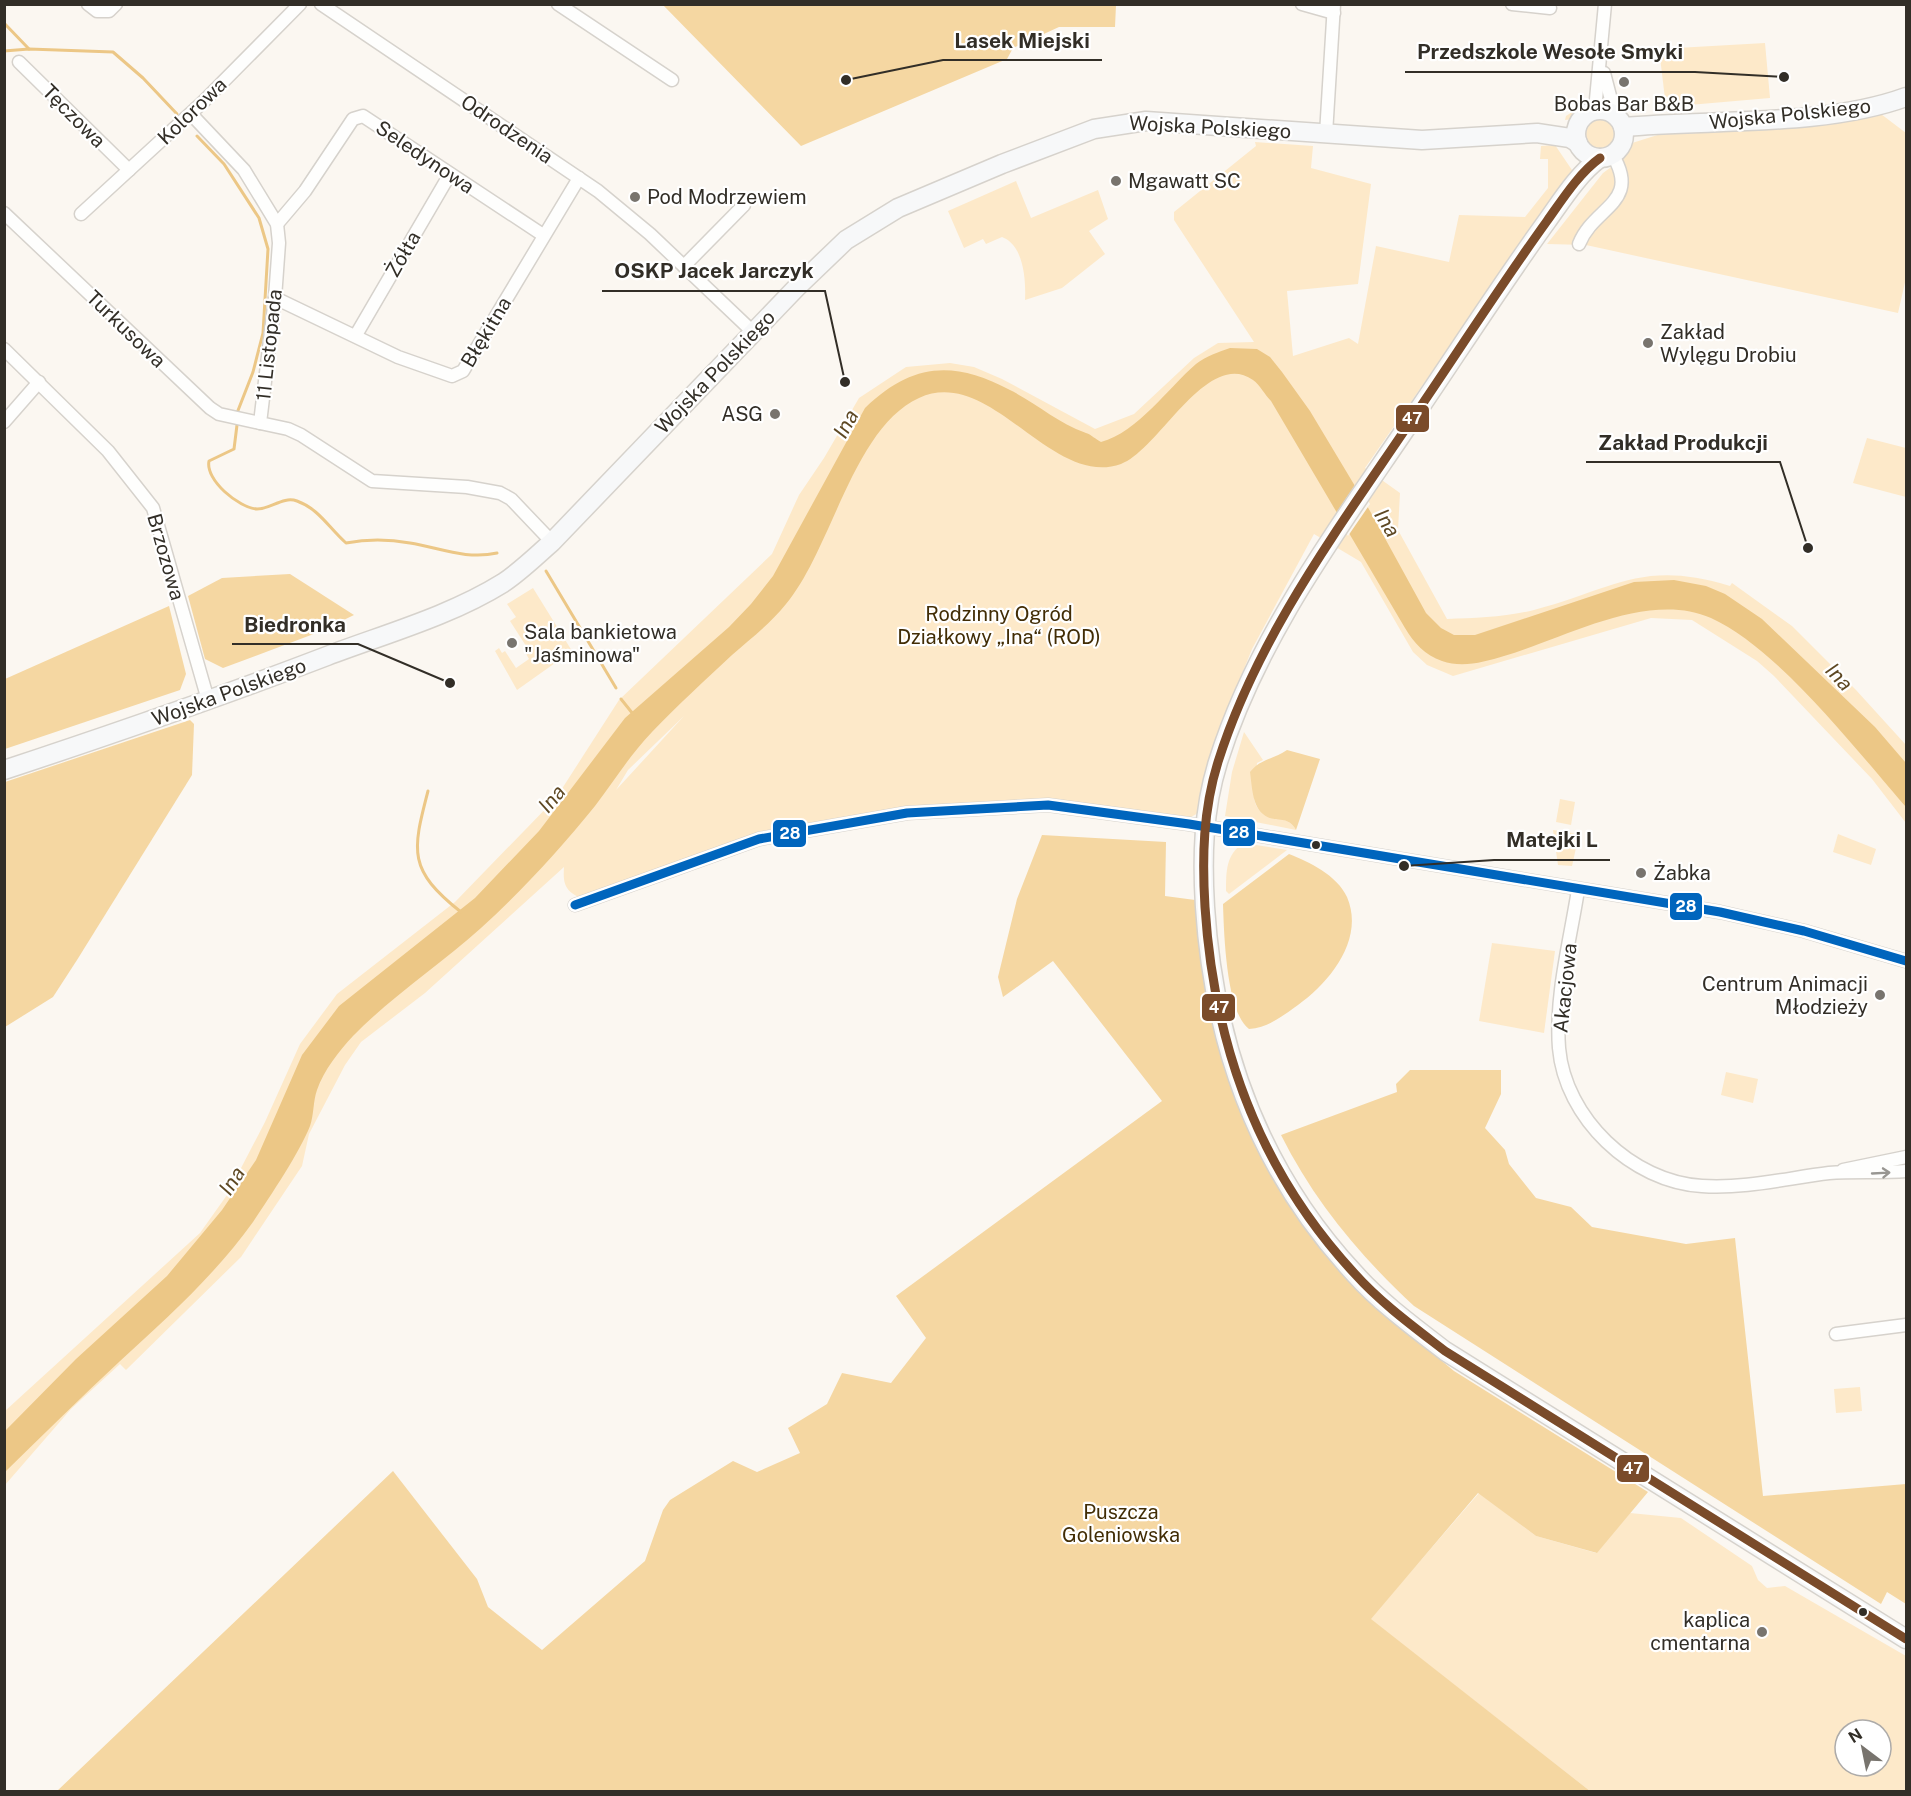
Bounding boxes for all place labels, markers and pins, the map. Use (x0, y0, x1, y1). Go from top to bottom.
callout: Lasek Miejski (943, 21, 1102, 60)
callout: Przedszkole Wesołe Smyki (1405, 33, 1695, 72)
marker: Bobas Bar B&B (1617, 75, 1631, 89)
place label: Bobas Bar B&B (1554, 92, 1694, 116)
place label: Mgawatt SC (1128, 169, 1241, 193)
marker: Mgawatt SC (1109, 174, 1123, 188)
place label: Pod Modrzewiem (647, 185, 806, 209)
marker: Pod Modrzewiem (628, 190, 642, 204)
callout: OSKP Jacek Jarczyk (602, 252, 825, 291)
place label: Zakład Wylęgu Drobiu (1660, 320, 1797, 367)
marker: Zakład Wylęgu Drobiu (1641, 336, 1655, 350)
place label: ASG (721, 402, 763, 426)
marker: ASG (768, 407, 782, 421)
callout: Zakład Produkcji (1586, 423, 1780, 462)
callout: Biedronka (232, 605, 358, 644)
place label: Sala bankietowa "Jaśminowa" (524, 620, 677, 667)
marker: Sala bankietowa "Jaśminowa" (505, 636, 519, 650)
callout: Matejki L (1494, 821, 1610, 860)
unlabelled marker (1310, 839, 1322, 851)
place label: Żabka (1653, 861, 1711, 885)
marker: Żabka (1634, 866, 1648, 880)
place label: Centrum Animacji Młodzieży (1702, 972, 1868, 1019)
marker: Centrum Animacji Młodzieży (1873, 988, 1887, 1002)
unlabelled marker (1857, 1606, 1869, 1618)
place label: kaplica cmentarna (1650, 1608, 1750, 1655)
marker: kaplica cmentarna (1755, 1625, 1769, 1639)

